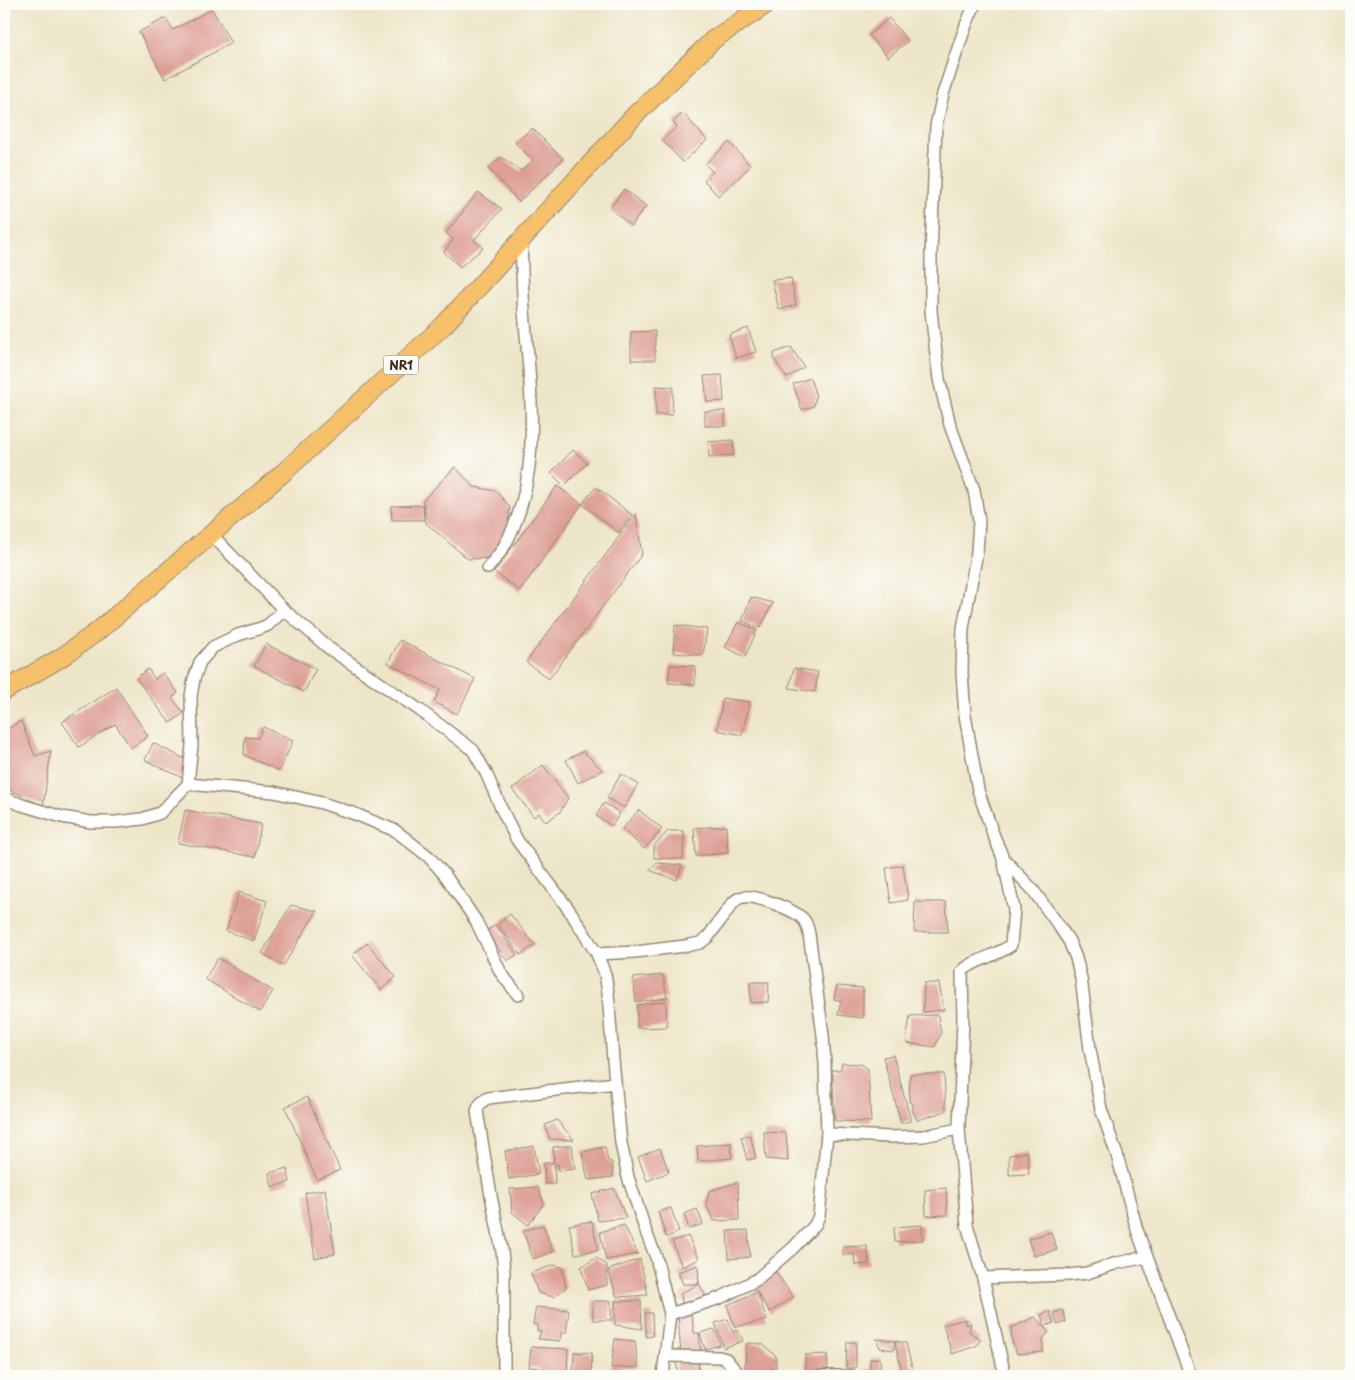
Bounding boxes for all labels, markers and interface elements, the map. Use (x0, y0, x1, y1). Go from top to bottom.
road number: NR1 (384, 356, 418, 374)

